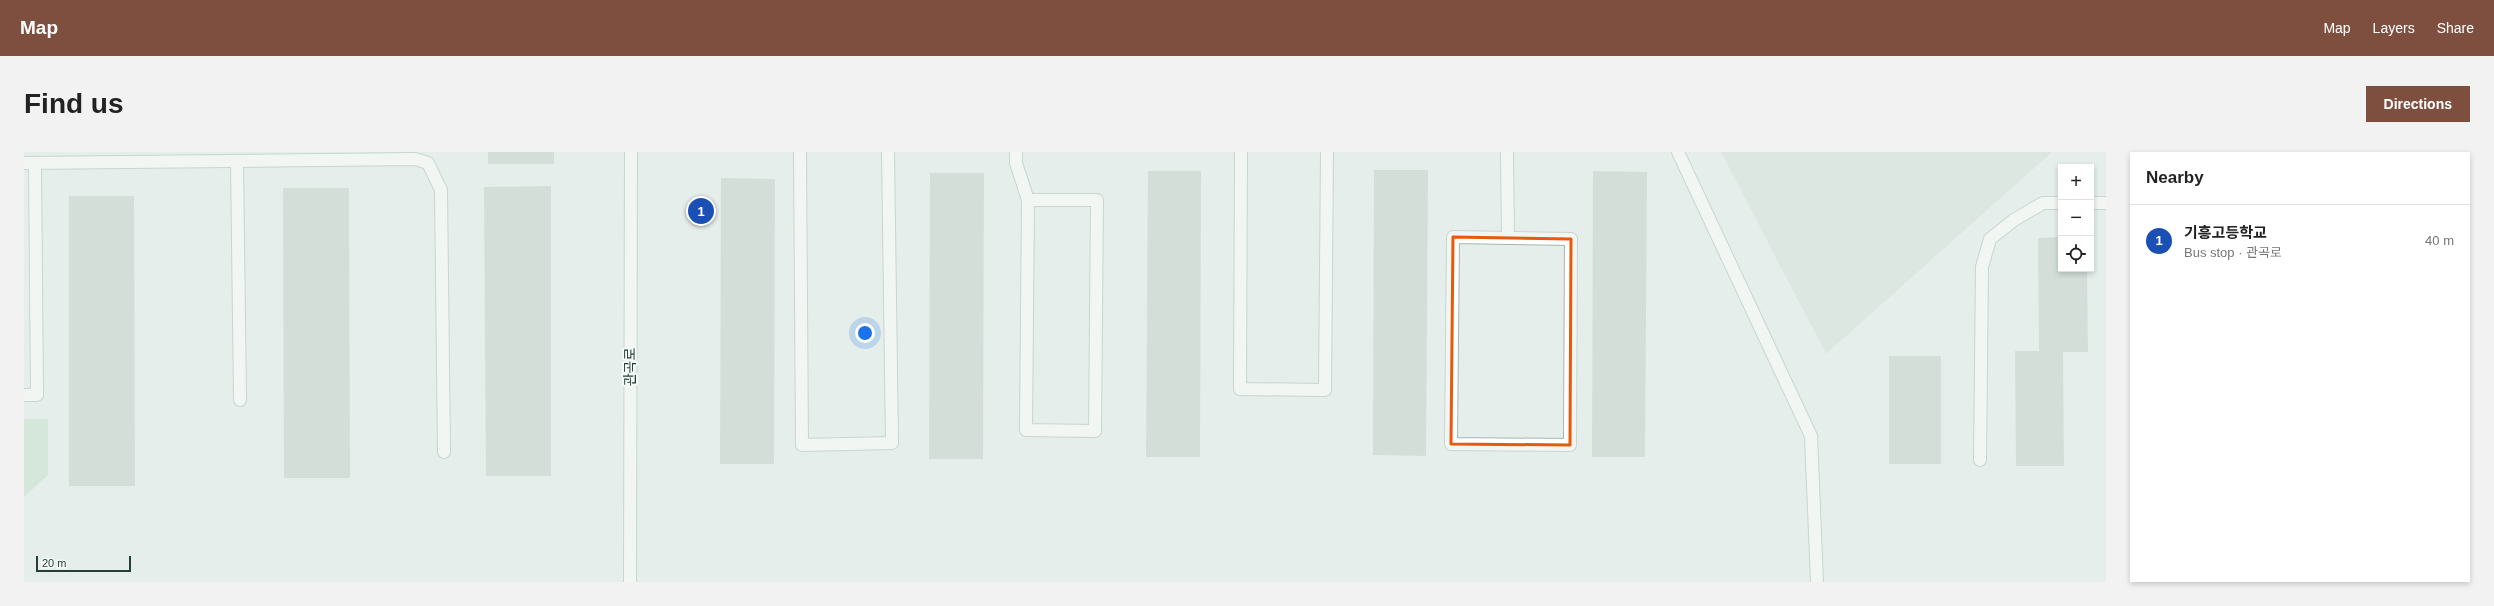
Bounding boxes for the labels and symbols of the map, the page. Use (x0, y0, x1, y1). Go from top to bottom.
pin: 1 (688, 196, 714, 226)
your location (855, 323, 875, 343)
street label: 관곡로 (622, 348, 638, 386)
scale bar (36, 554, 131, 573)

